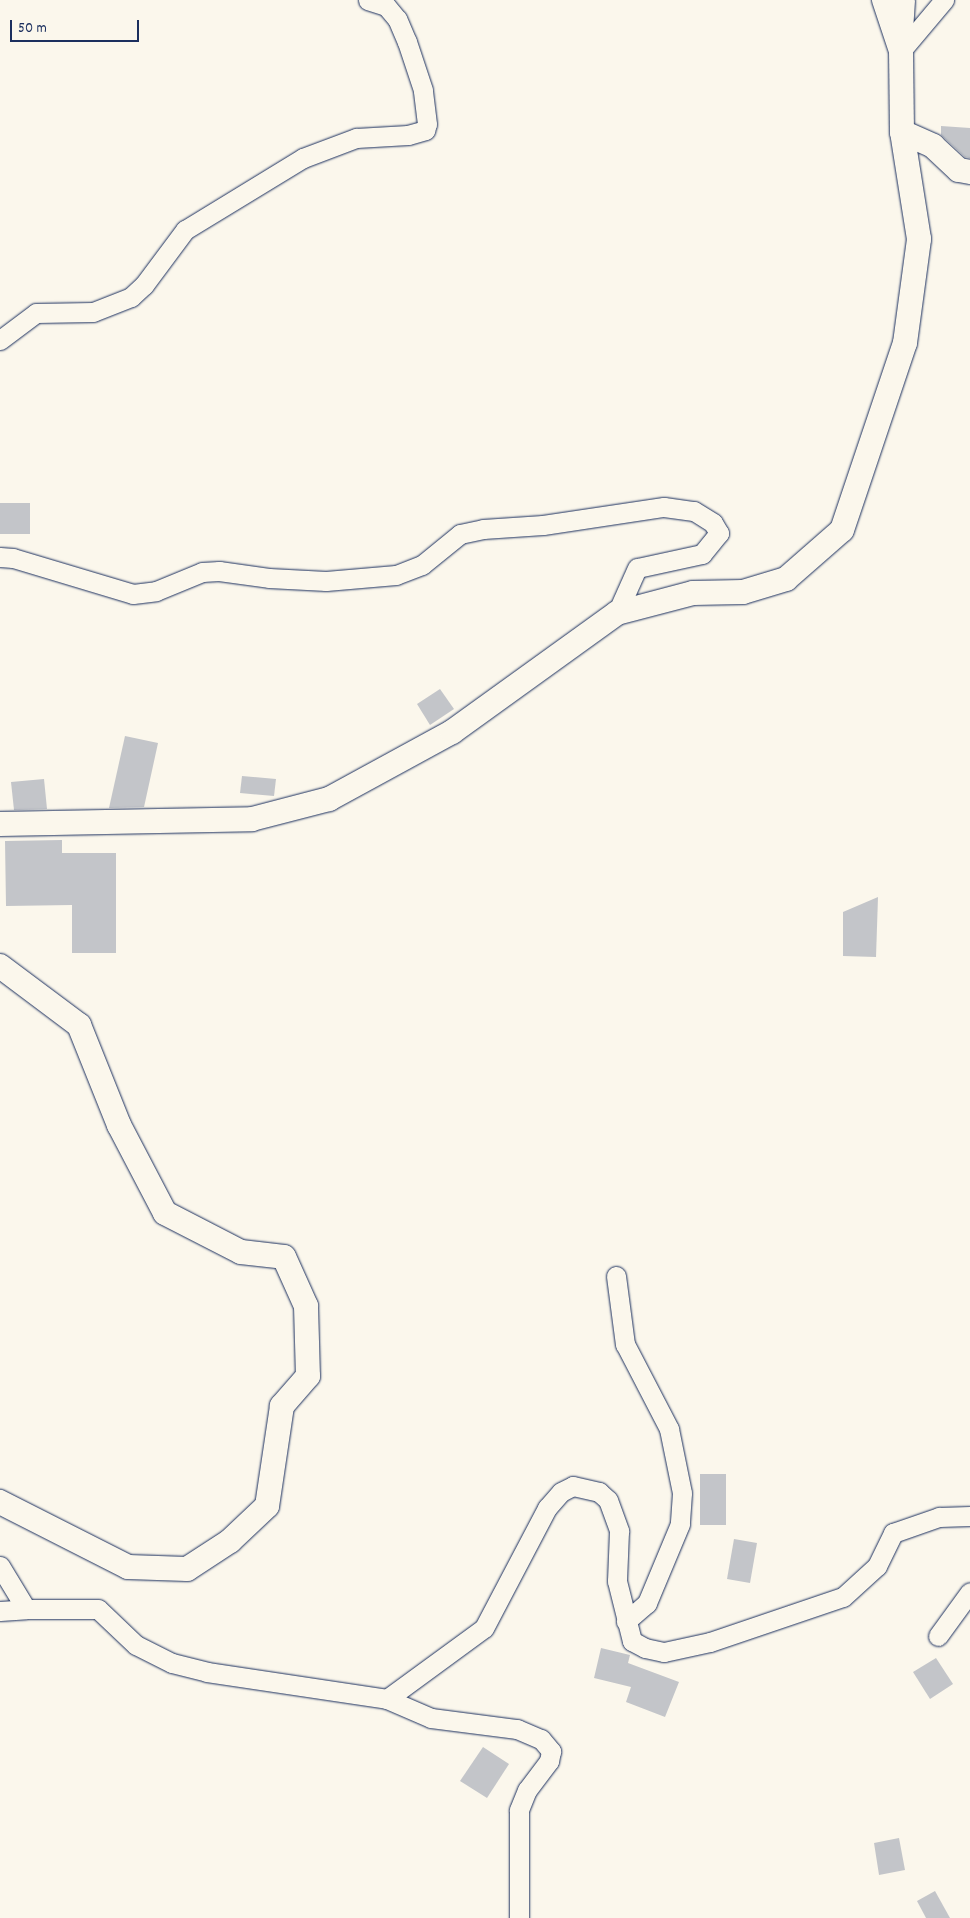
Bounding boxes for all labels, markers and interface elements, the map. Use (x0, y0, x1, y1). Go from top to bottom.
scale bar (12, 10, 141, 42)
text: 50 m (18, 18, 47, 40)

